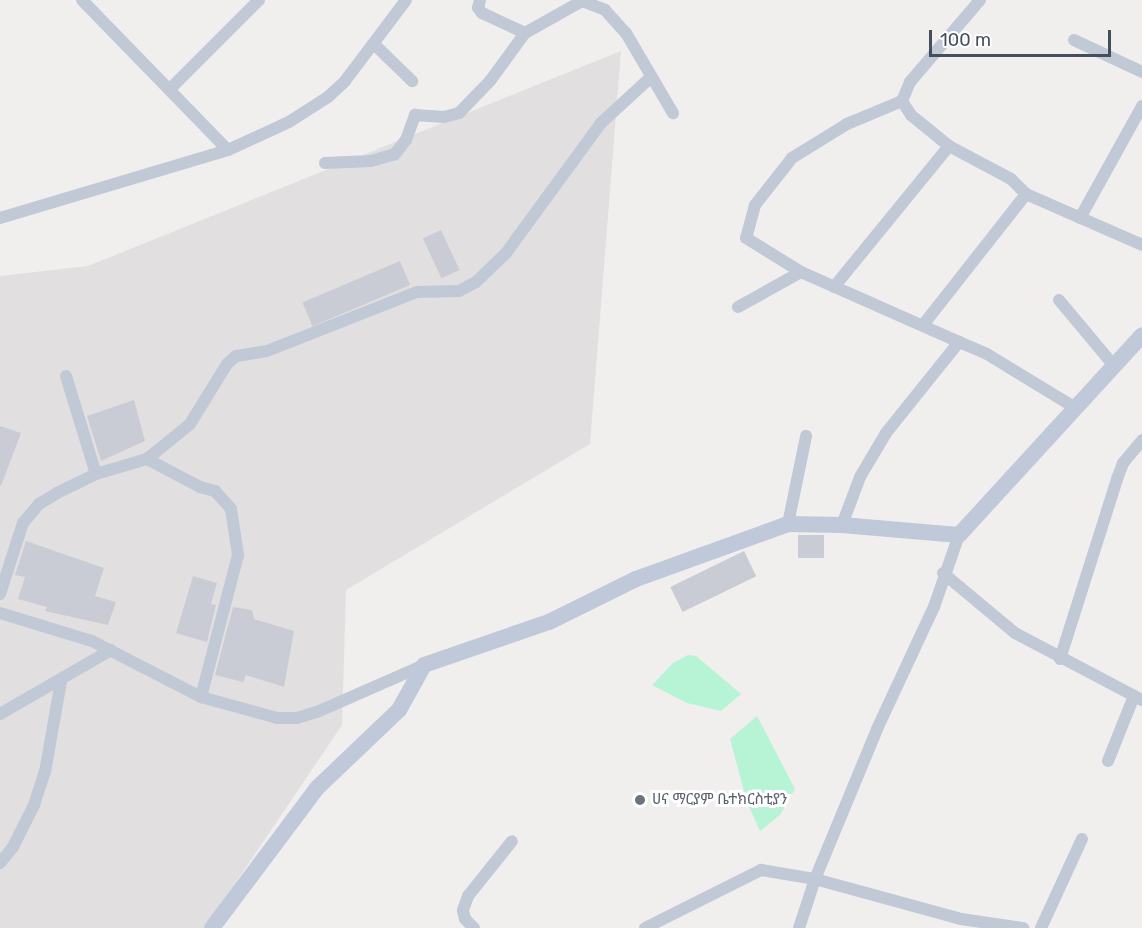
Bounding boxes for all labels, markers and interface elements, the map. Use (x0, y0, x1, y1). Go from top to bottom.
scale bar (932, 18, 1114, 56)
text: 100 m (940, 29, 991, 51)
place label: ሀና ማርያም ቤተክርስቲያን (652, 791, 787, 809)
marker: ሀና ማርያም ቤተክርስቲያን (633, 793, 647, 807)

